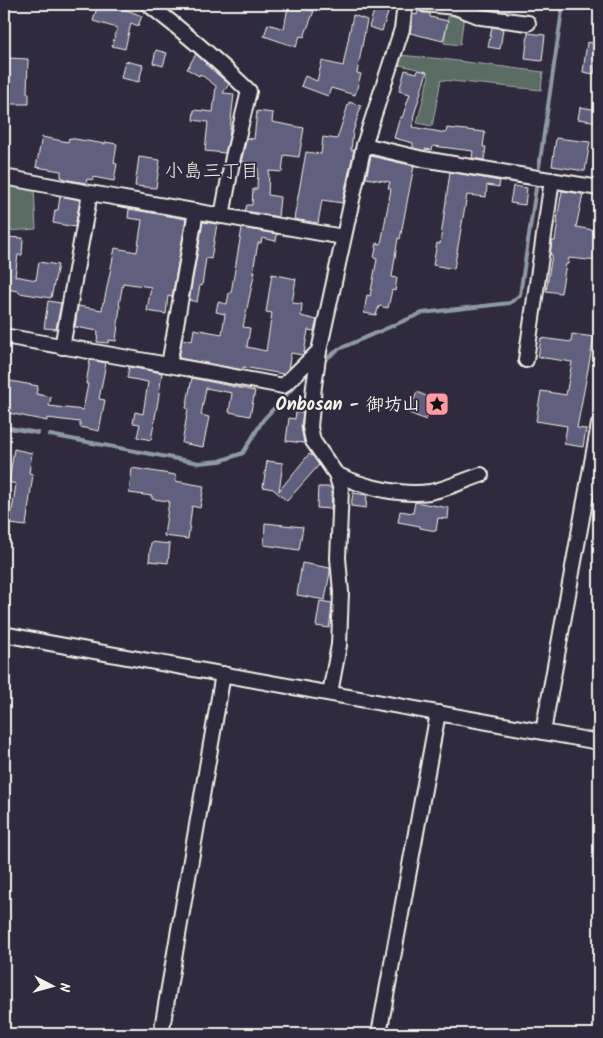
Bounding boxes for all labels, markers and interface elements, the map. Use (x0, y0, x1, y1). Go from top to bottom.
district label: 小島三丁目 (164, 157, 260, 187)
place label: Onbosan - 御坊山 (275, 391, 420, 420)
place icon: Onbosan - 御坊山 (424, 391, 450, 417)
north arrow (28, 960, 78, 1010)
text: N (53, 982, 75, 993)

